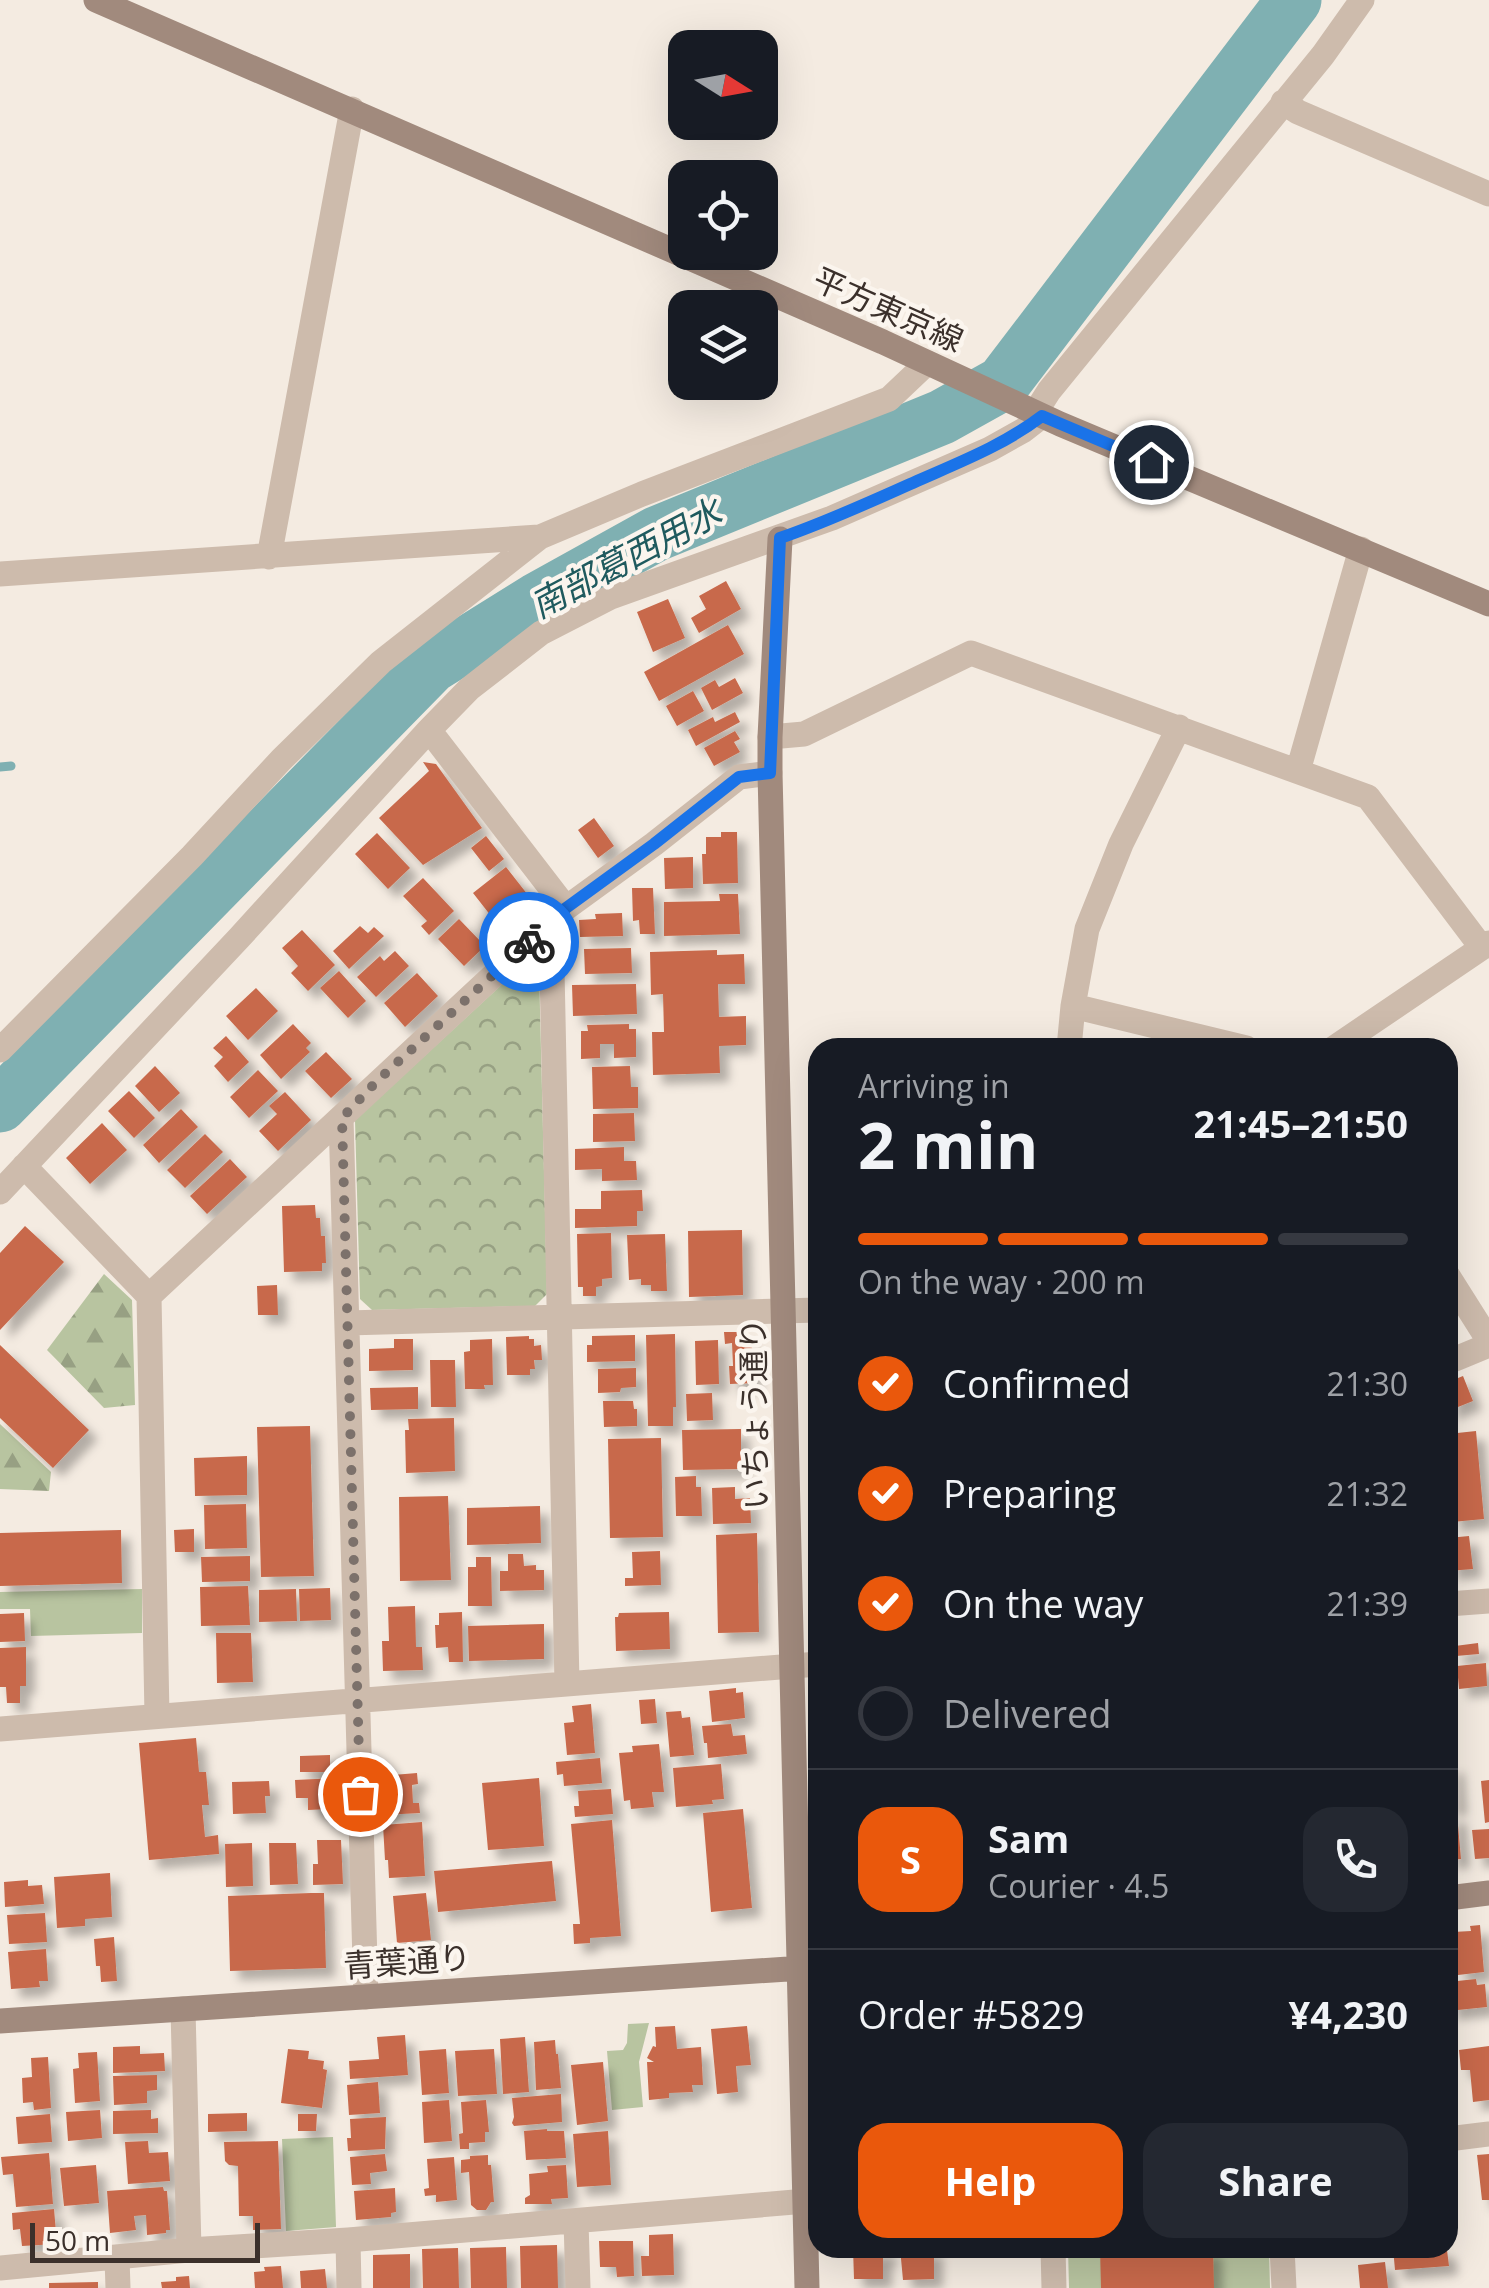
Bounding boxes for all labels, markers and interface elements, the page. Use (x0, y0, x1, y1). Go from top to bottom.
north arrow (668, 30, 778, 140)
map controls (668, 30, 778, 400)
button: locate (668, 160, 778, 270)
street label: 平方東京線 (807, 256, 970, 361)
button: layers (668, 290, 778, 400)
pin (1109, 420, 1194, 505)
icon: home (1124, 435, 1179, 490)
water label: 南部葛西用水 (522, 486, 733, 628)
courier (479, 892, 579, 992)
icon: bike (502, 915, 557, 970)
text: Arriving in (858, 1064, 1010, 1107)
text: 21:45–21:50 (1194, 1097, 1408, 1149)
text: 2 min (858, 1100, 1038, 1188)
text: On the way · 200 m (858, 1260, 1145, 1303)
street label: いちょう通り (730, 1318, 777, 1510)
icon: check (858, 1356, 913, 1411)
text: Confirmed (943, 1357, 1131, 1409)
text: 21:30 (1326, 1362, 1408, 1405)
icon: check (858, 1466, 913, 1521)
text: Preparing (943, 1467, 1116, 1519)
text: 21:32 (1326, 1472, 1408, 1515)
icon: check (858, 1576, 913, 1631)
text: On the way (943, 1577, 1143, 1629)
text: 21:39 (1326, 1582, 1408, 1625)
text: Delivered (943, 1687, 1112, 1739)
pin (318, 1752, 403, 1837)
icon: bag (333, 1767, 388, 1822)
button: phone (1303, 1807, 1408, 1912)
text: Sam (988, 1812, 1069, 1864)
text: S (900, 1833, 921, 1885)
text: Courier · 4.5 (988, 1864, 1169, 1907)
street label: 青葉通り (342, 1935, 472, 1986)
text: Order #5829 (858, 1988, 1085, 2040)
text: ¥4,230 (1289, 1988, 1408, 2040)
button: Help (858, 2123, 1123, 2238)
button: Share (1143, 2123, 1408, 2238)
scale bar (30, 2218, 260, 2262)
text: 50 m (45, 2221, 110, 2259)

